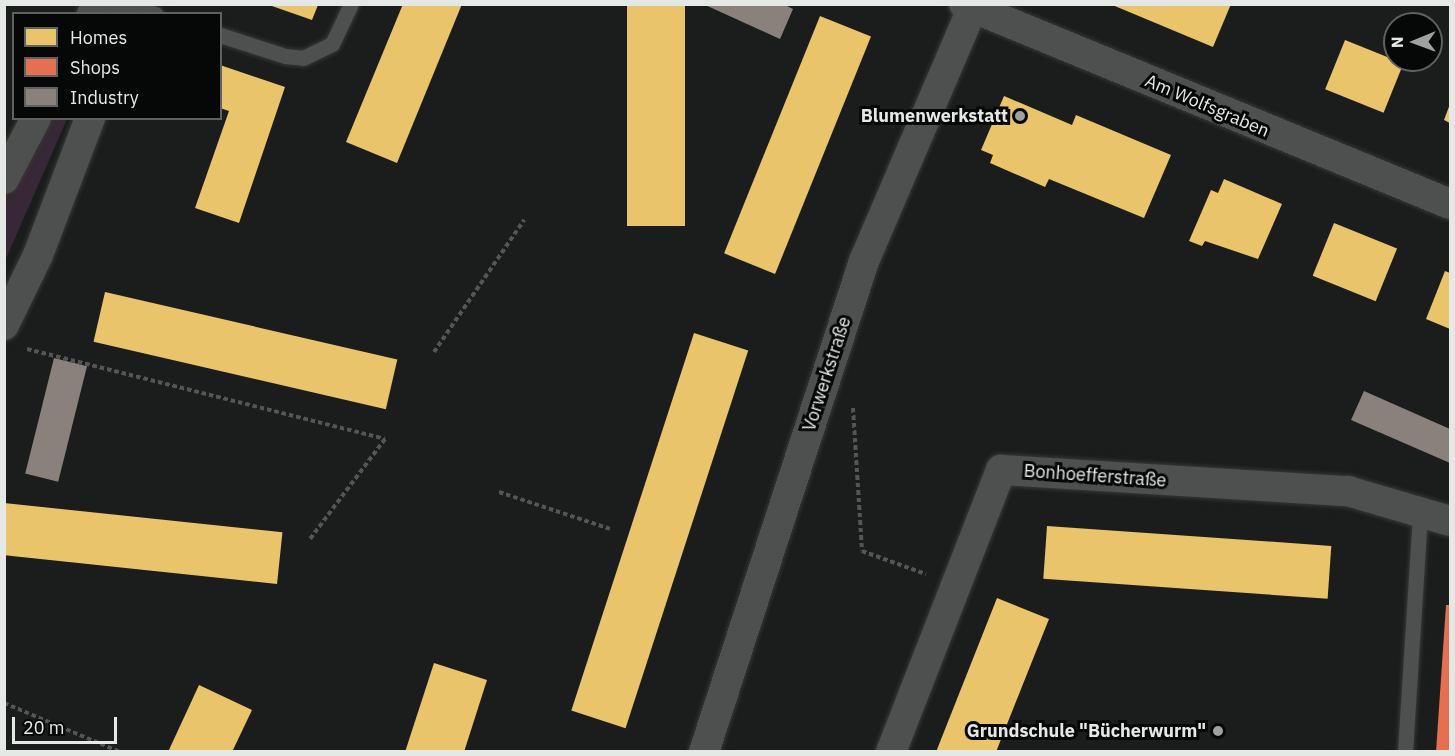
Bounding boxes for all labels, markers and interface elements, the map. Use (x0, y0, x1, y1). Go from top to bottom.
legend (12, 12, 222, 120)
north arrow (1383, 12, 1443, 72)
text: Homes (70, 26, 127, 49)
text: N (1387, 36, 1407, 48)
text: Shops (70, 56, 120, 79)
street label: Am Wolfsgraben (1142, 70, 1272, 142)
text: Industry (70, 86, 139, 109)
place label: Blumenwerkstatt (861, 105, 1008, 127)
marker: Blumenwerkstatt (1013, 109, 1027, 123)
street label: Vorwerkstraße (798, 314, 856, 434)
street label: Bonhoefferstraße (1023, 460, 1167, 492)
scale bar (15, 705, 120, 743)
text: 20 m (23, 716, 65, 739)
place label: Grundschule "Bücherwurm" (967, 720, 1206, 742)
marker: Grundschule "Bücherwurm" (1211, 724, 1225, 738)

